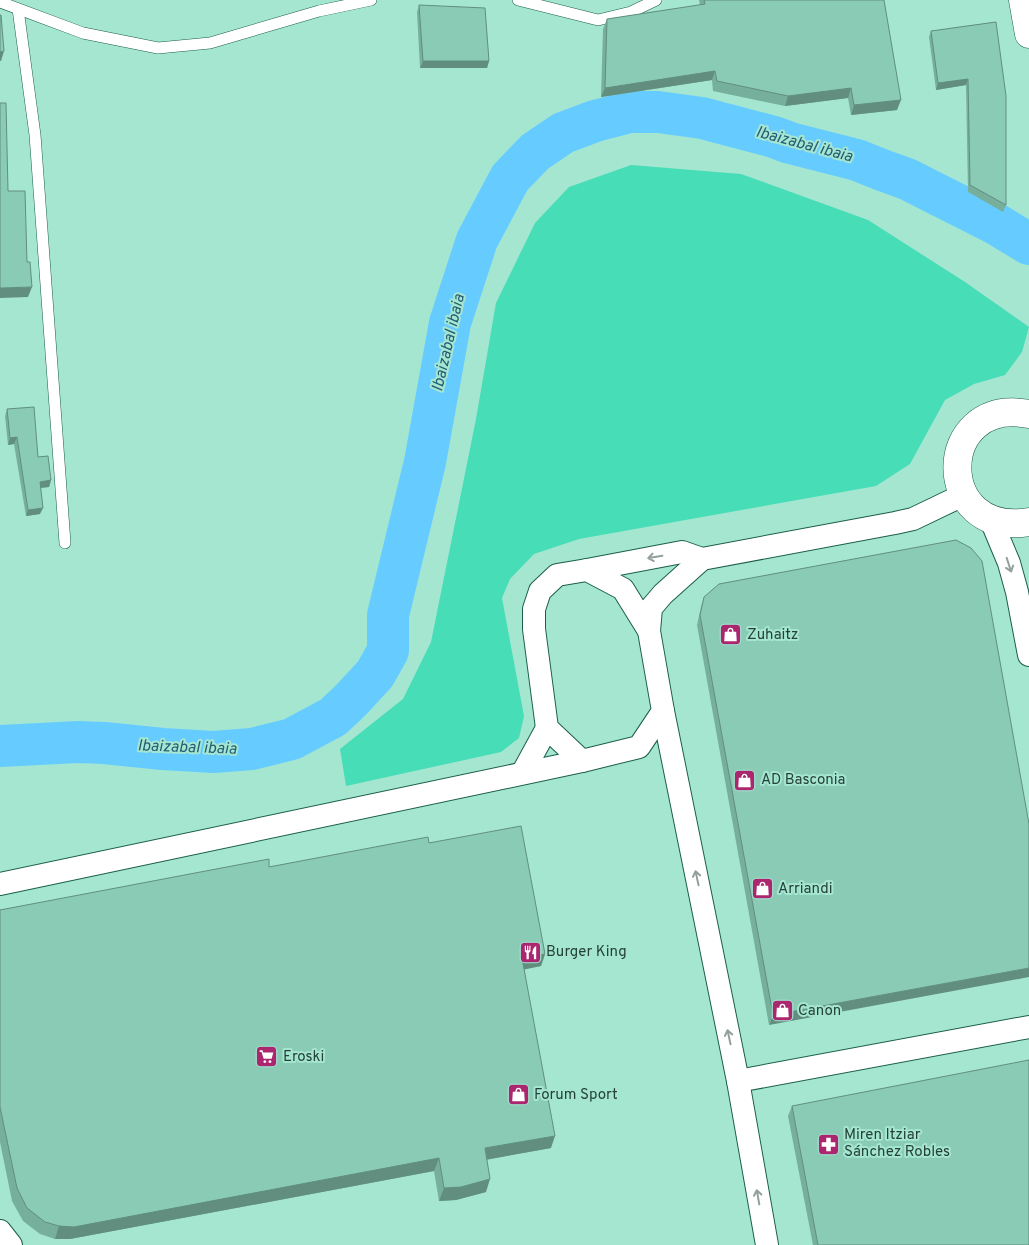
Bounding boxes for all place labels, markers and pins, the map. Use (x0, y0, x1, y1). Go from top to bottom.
shop icon: Zuhaitz (719, 623, 743, 647)
place label: Zuhaitz (747, 626, 798, 645)
shop icon: AD Basconia (733, 768, 757, 792)
place label: AD Basconia (761, 771, 845, 790)
shop icon: Arriandi (750, 877, 774, 901)
place label: Arriandi (778, 880, 833, 899)
restaurant icon: Burger King (518, 940, 542, 964)
place label: Burger King (546, 943, 627, 962)
shop icon: Canon (770, 999, 794, 1023)
place label: Canon (798, 1002, 841, 1021)
supermarket icon: Eroski (255, 1045, 279, 1069)
place label: Eroski (283, 1048, 324, 1067)
shop icon: Forum Sport (506, 1083, 530, 1107)
place label: Forum Sport (534, 1086, 618, 1105)
place label: Miren Itziar Sánchez Robles (844, 1126, 950, 1162)
pharmacy icon: Miren Itziar Sánchez Robles (816, 1132, 840, 1156)

